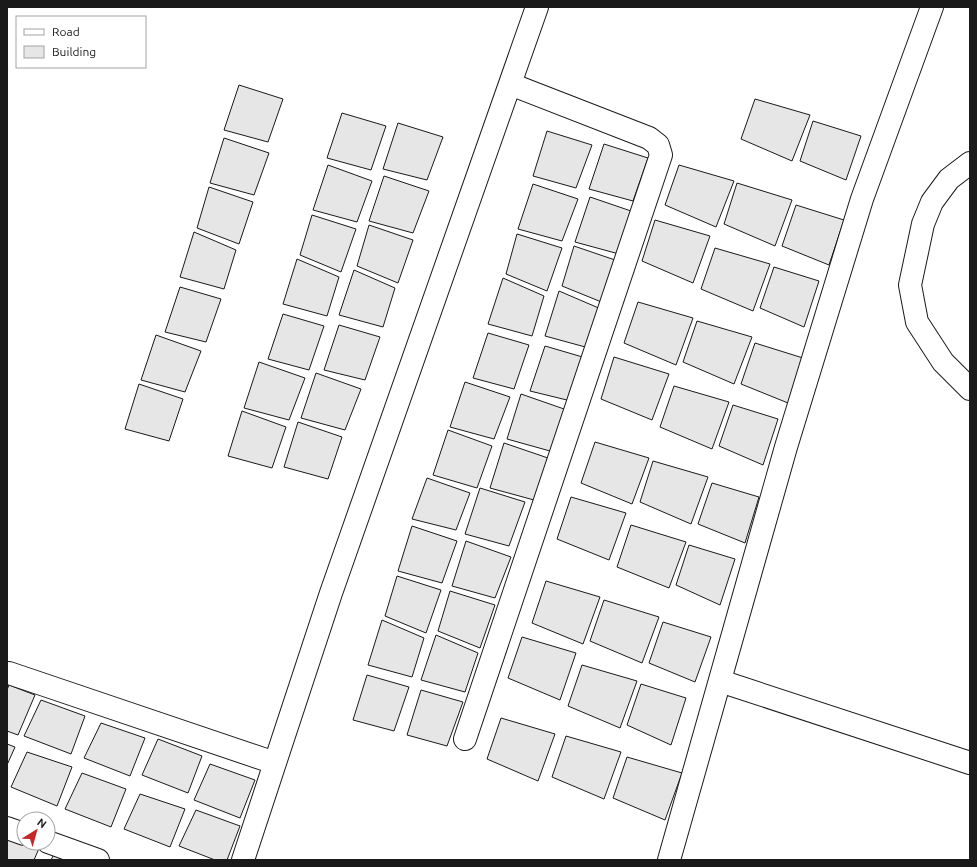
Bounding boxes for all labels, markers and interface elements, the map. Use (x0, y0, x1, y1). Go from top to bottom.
legend (16, 16, 146, 68)
text: Road (52, 25, 80, 38)
text: Building (52, 45, 96, 58)
north arrow (16, 811, 56, 851)
text: N (35, 816, 49, 830)

